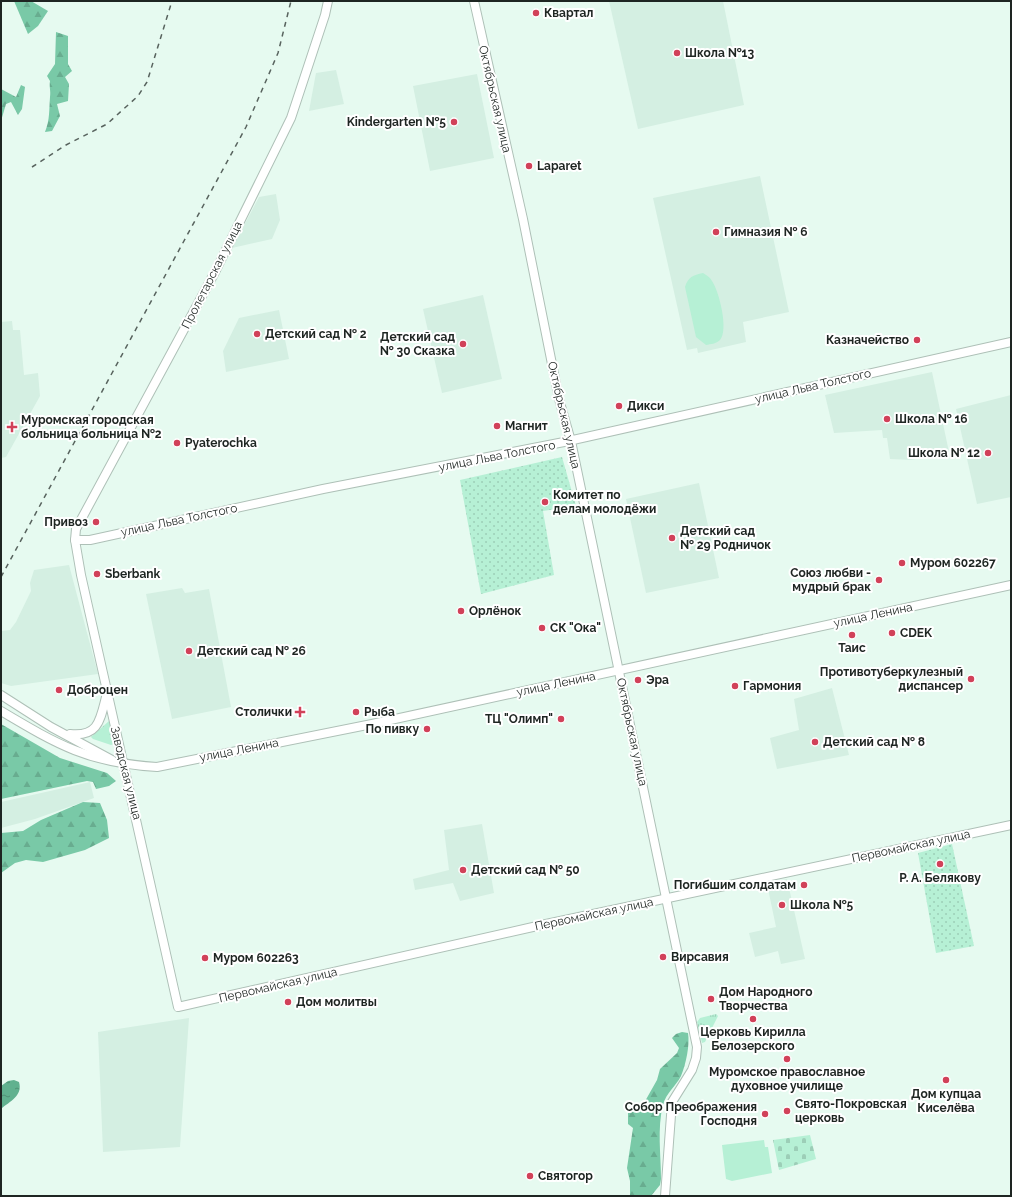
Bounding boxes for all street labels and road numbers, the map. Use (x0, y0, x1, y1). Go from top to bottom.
street label: Октябрьская улица (476, 44, 514, 154)
street label: Пролетарская улица (179, 219, 245, 331)
street label: Октябрьская улица (545, 360, 583, 470)
street label: улица Льва Толстого (754, 366, 872, 406)
street label: улица Льва Толстого (437, 438, 557, 474)
street label: улица Льва Толстого (120, 501, 238, 539)
street label: улица Ленина (832, 600, 914, 630)
street label: улица Ленина (515, 669, 597, 699)
street label: Октябрьская улица (614, 677, 650, 787)
street label: Заводская улица (108, 725, 144, 821)
street label: улица Ленина (198, 735, 280, 765)
street label: Первомайская улица (850, 827, 972, 865)
street label: Первомайская улица (533, 895, 655, 933)
street label: Первомайская улица (218, 965, 338, 1005)

